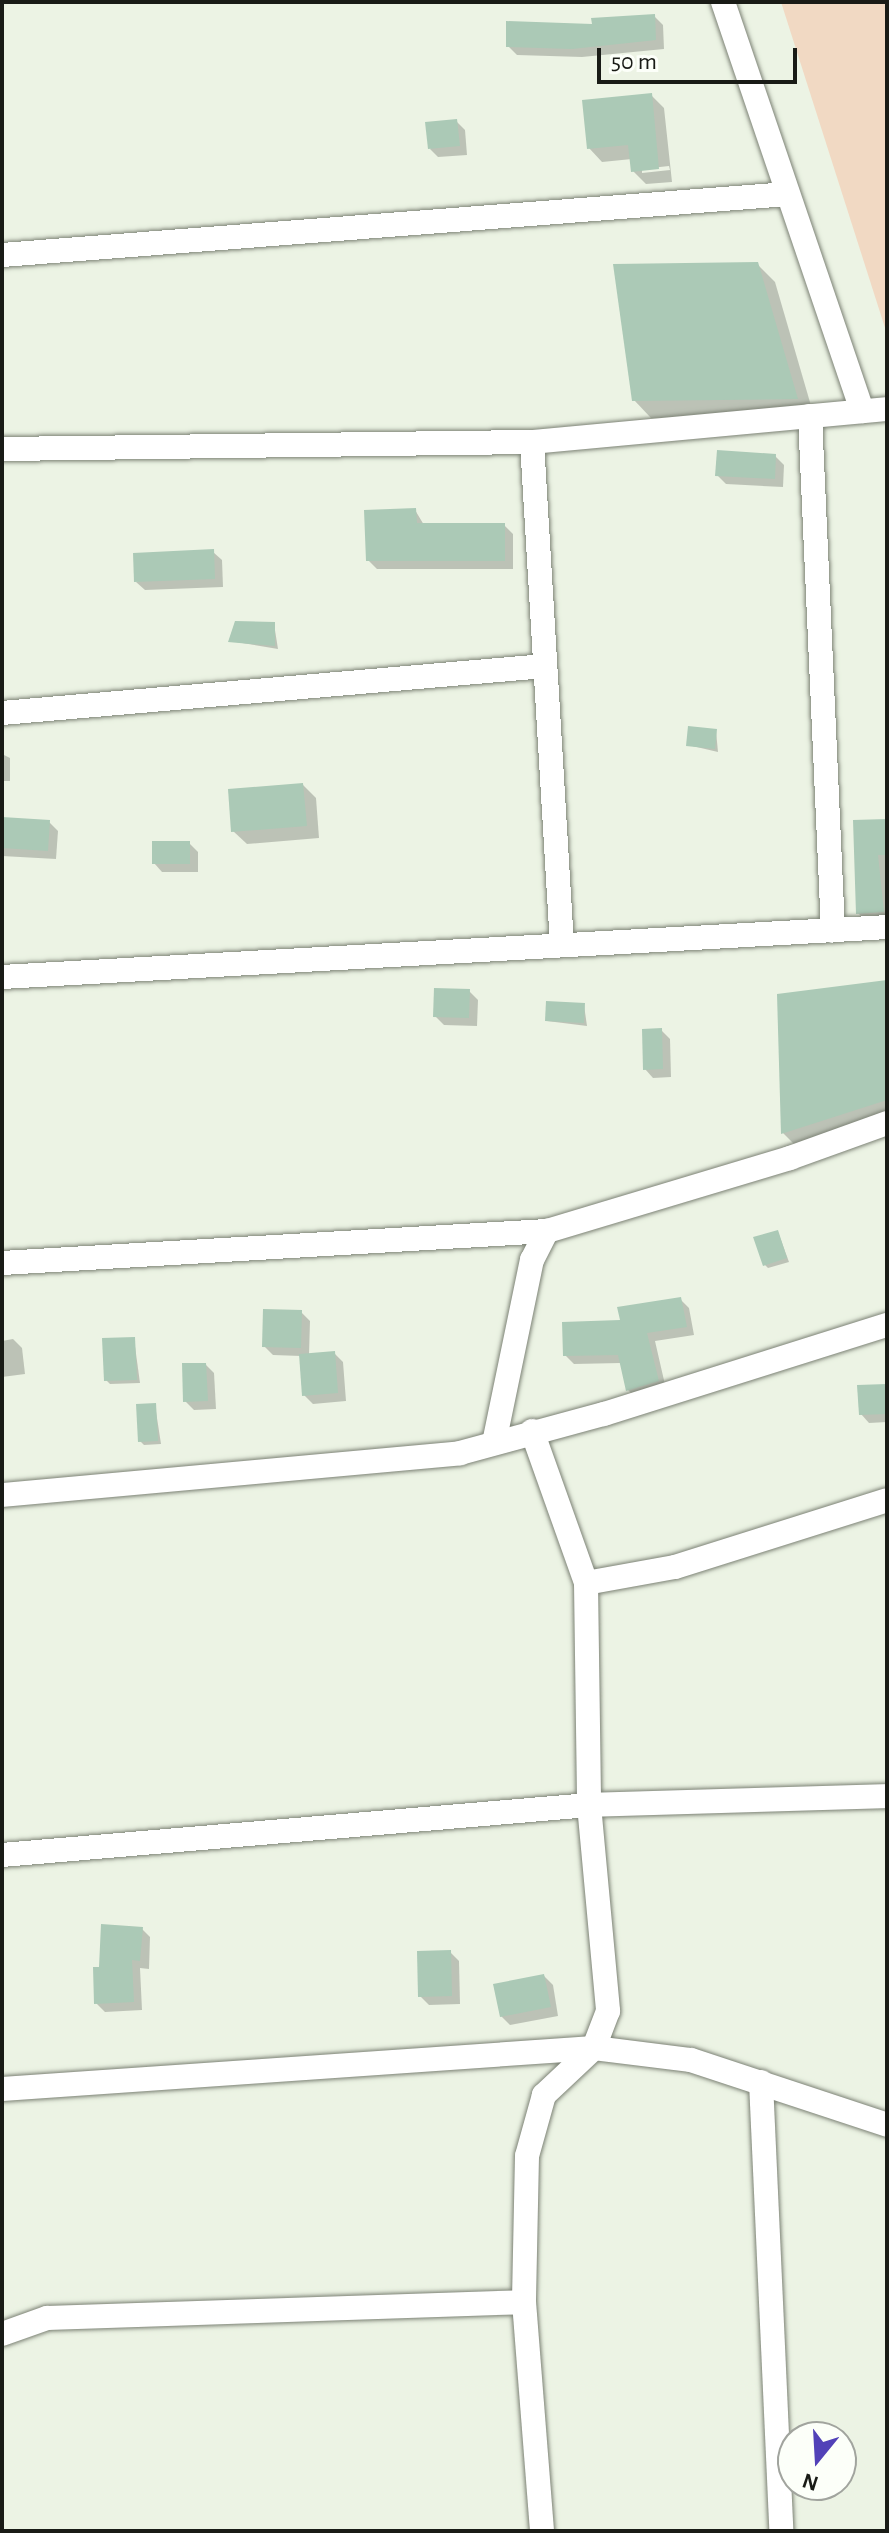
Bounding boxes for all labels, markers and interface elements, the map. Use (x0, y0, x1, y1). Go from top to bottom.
scale bar (601, 32, 801, 82)
text: 50 m (611, 50, 657, 74)
north arrow (777, 2421, 857, 2501)
text: N (800, 2469, 821, 2495)

